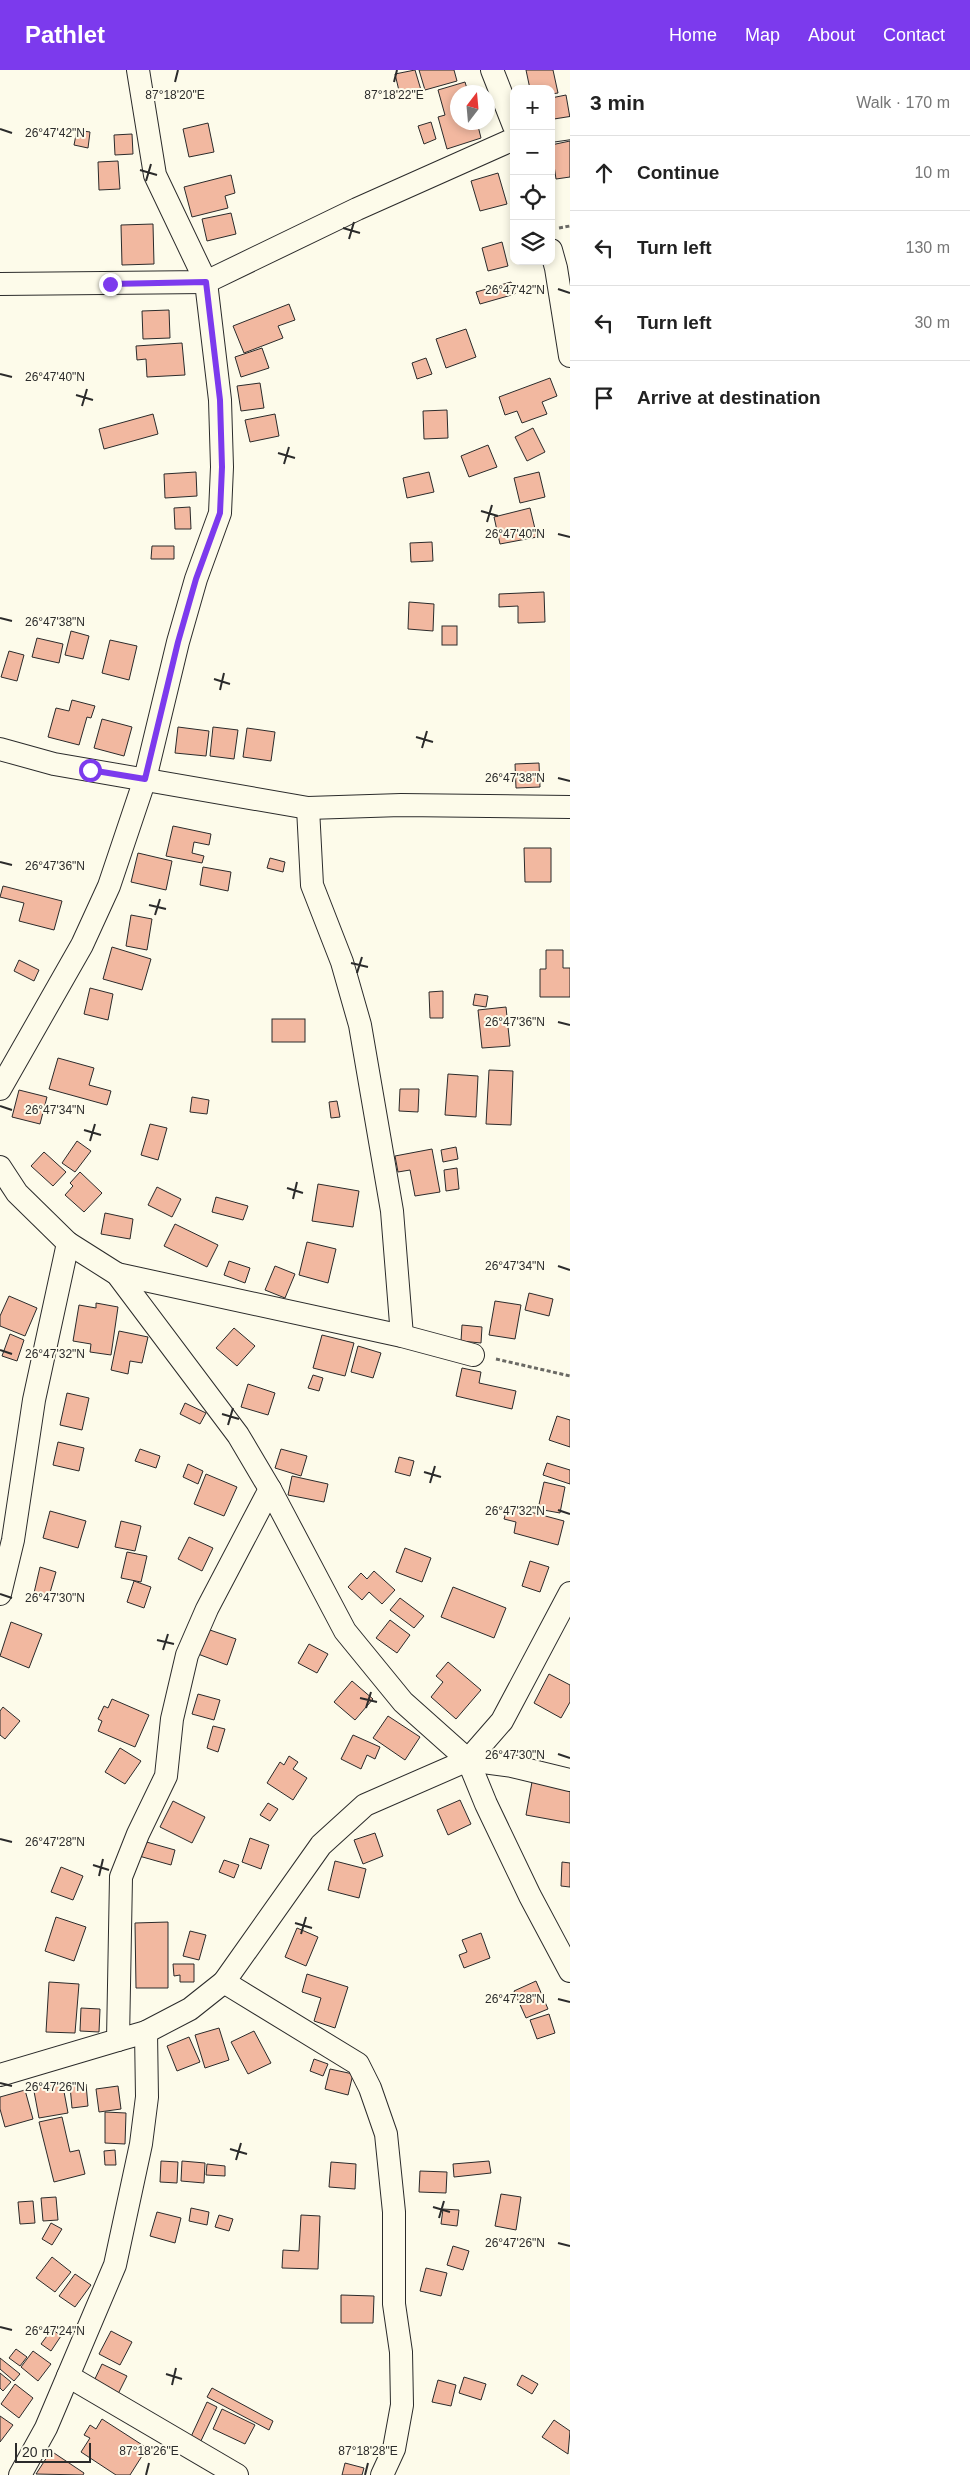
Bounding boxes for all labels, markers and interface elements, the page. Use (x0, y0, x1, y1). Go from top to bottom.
text: Pathlet (25, 21, 105, 48)
text: Home (669, 25, 717, 45)
text: Map (745, 25, 780, 45)
text: About (808, 25, 855, 45)
text: Contact (883, 25, 945, 45)
north arrow (450, 85, 495, 130)
map controls (510, 85, 555, 265)
button: + (510, 85, 555, 130)
text: 87°18'20"E (145, 88, 205, 102)
text: 87°18'22"E (364, 88, 424, 102)
text: 3 min (590, 91, 645, 114)
text: Walk · 170 m (856, 94, 950, 111)
text: 26°47'42"N (25, 126, 85, 140)
button: − (510, 130, 555, 175)
icon: ahead (590, 159, 618, 187)
text: Continue (637, 162, 719, 183)
text: 10 m (914, 164, 950, 181)
button: locate (510, 175, 555, 220)
button: layers (510, 220, 555, 265)
icon: left (590, 234, 618, 262)
text: Turn left (637, 237, 712, 258)
text: 130 m (906, 239, 950, 256)
route end (99, 273, 122, 296)
text: 26°47'42"N (485, 283, 545, 297)
icon: left (590, 309, 618, 337)
text: Turn left (637, 312, 712, 333)
text: 30 m (914, 314, 950, 331)
text: 26°47'40"N (25, 370, 85, 384)
icon: arrive (590, 384, 618, 412)
text: Arrive at destination (637, 387, 821, 408)
text: 26°47'40"N (485, 527, 545, 541)
text: 26°47'38"N (25, 615, 85, 629)
route start (79, 759, 102, 782)
text: 26°47'38"N (485, 771, 545, 785)
text: 26°47'36"N (25, 859, 85, 873)
text: 26°47'36"N (485, 1015, 545, 1029)
text: 26°47'34"N (25, 1103, 85, 1117)
text: 26°47'34"N (485, 1259, 545, 1273)
text: 26°47'32"N (25, 1347, 85, 1361)
text: 26°47'32"N (485, 1504, 545, 1518)
text: 26°47'30"N (25, 1591, 85, 1605)
text: 26°47'30"N (485, 1748, 545, 1762)
text: 26°47'28"N (25, 1835, 85, 1849)
text: 26°47'28"N (485, 1992, 545, 2006)
text: 26°47'26"N (25, 2080, 85, 2094)
text: 26°47'26"N (485, 2236, 545, 2250)
text: 26°47'24"N (25, 2324, 85, 2338)
scale bar (15, 2440, 91, 2463)
text: 20 m (22, 2444, 53, 2460)
text: 87°18'26"E (119, 2444, 179, 2458)
text: 87°18'28"E (338, 2444, 398, 2458)

